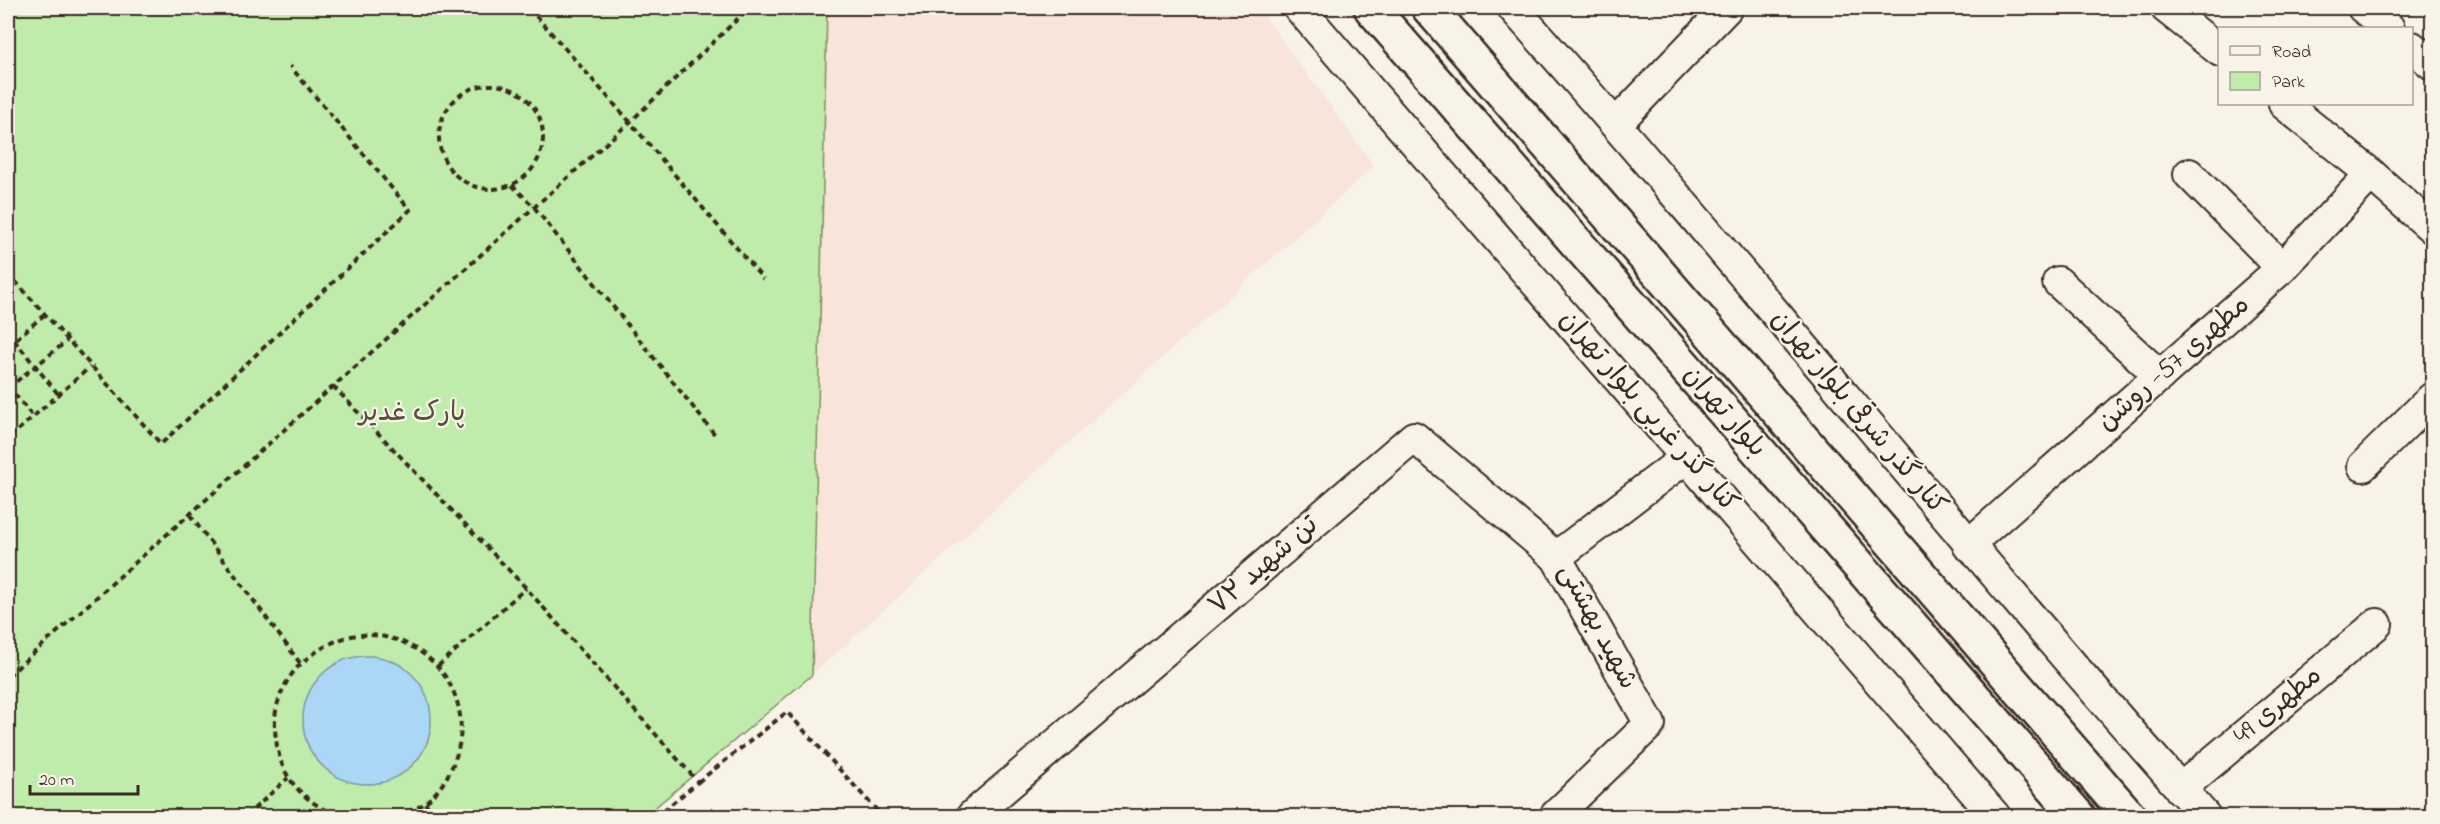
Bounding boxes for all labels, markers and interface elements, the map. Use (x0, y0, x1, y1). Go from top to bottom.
legend (2218, 27, 2413, 105)
text: Road (2272, 40, 2311, 66)
text: Park (2272, 70, 2305, 96)
street label: مطهری 57- روشن (2089, 287, 2259, 441)
street label: کنار گذر شرقی بلوار تهران (1760, 302, 1956, 524)
street label: کنار گذر غربی بلوار تهران (1551, 304, 1745, 520)
street label: بلوار تهران (1675, 360, 1773, 464)
park label: پارک غدیر (357, 394, 465, 433)
street label: ۷۲ تن شهید (1200, 506, 1329, 625)
street label: شهید بهشتی (1547, 557, 1647, 697)
street label: مطهری 49 (2225, 657, 2331, 755)
scale bar (30, 758, 138, 796)
text: 20 m (39, 768, 74, 794)

